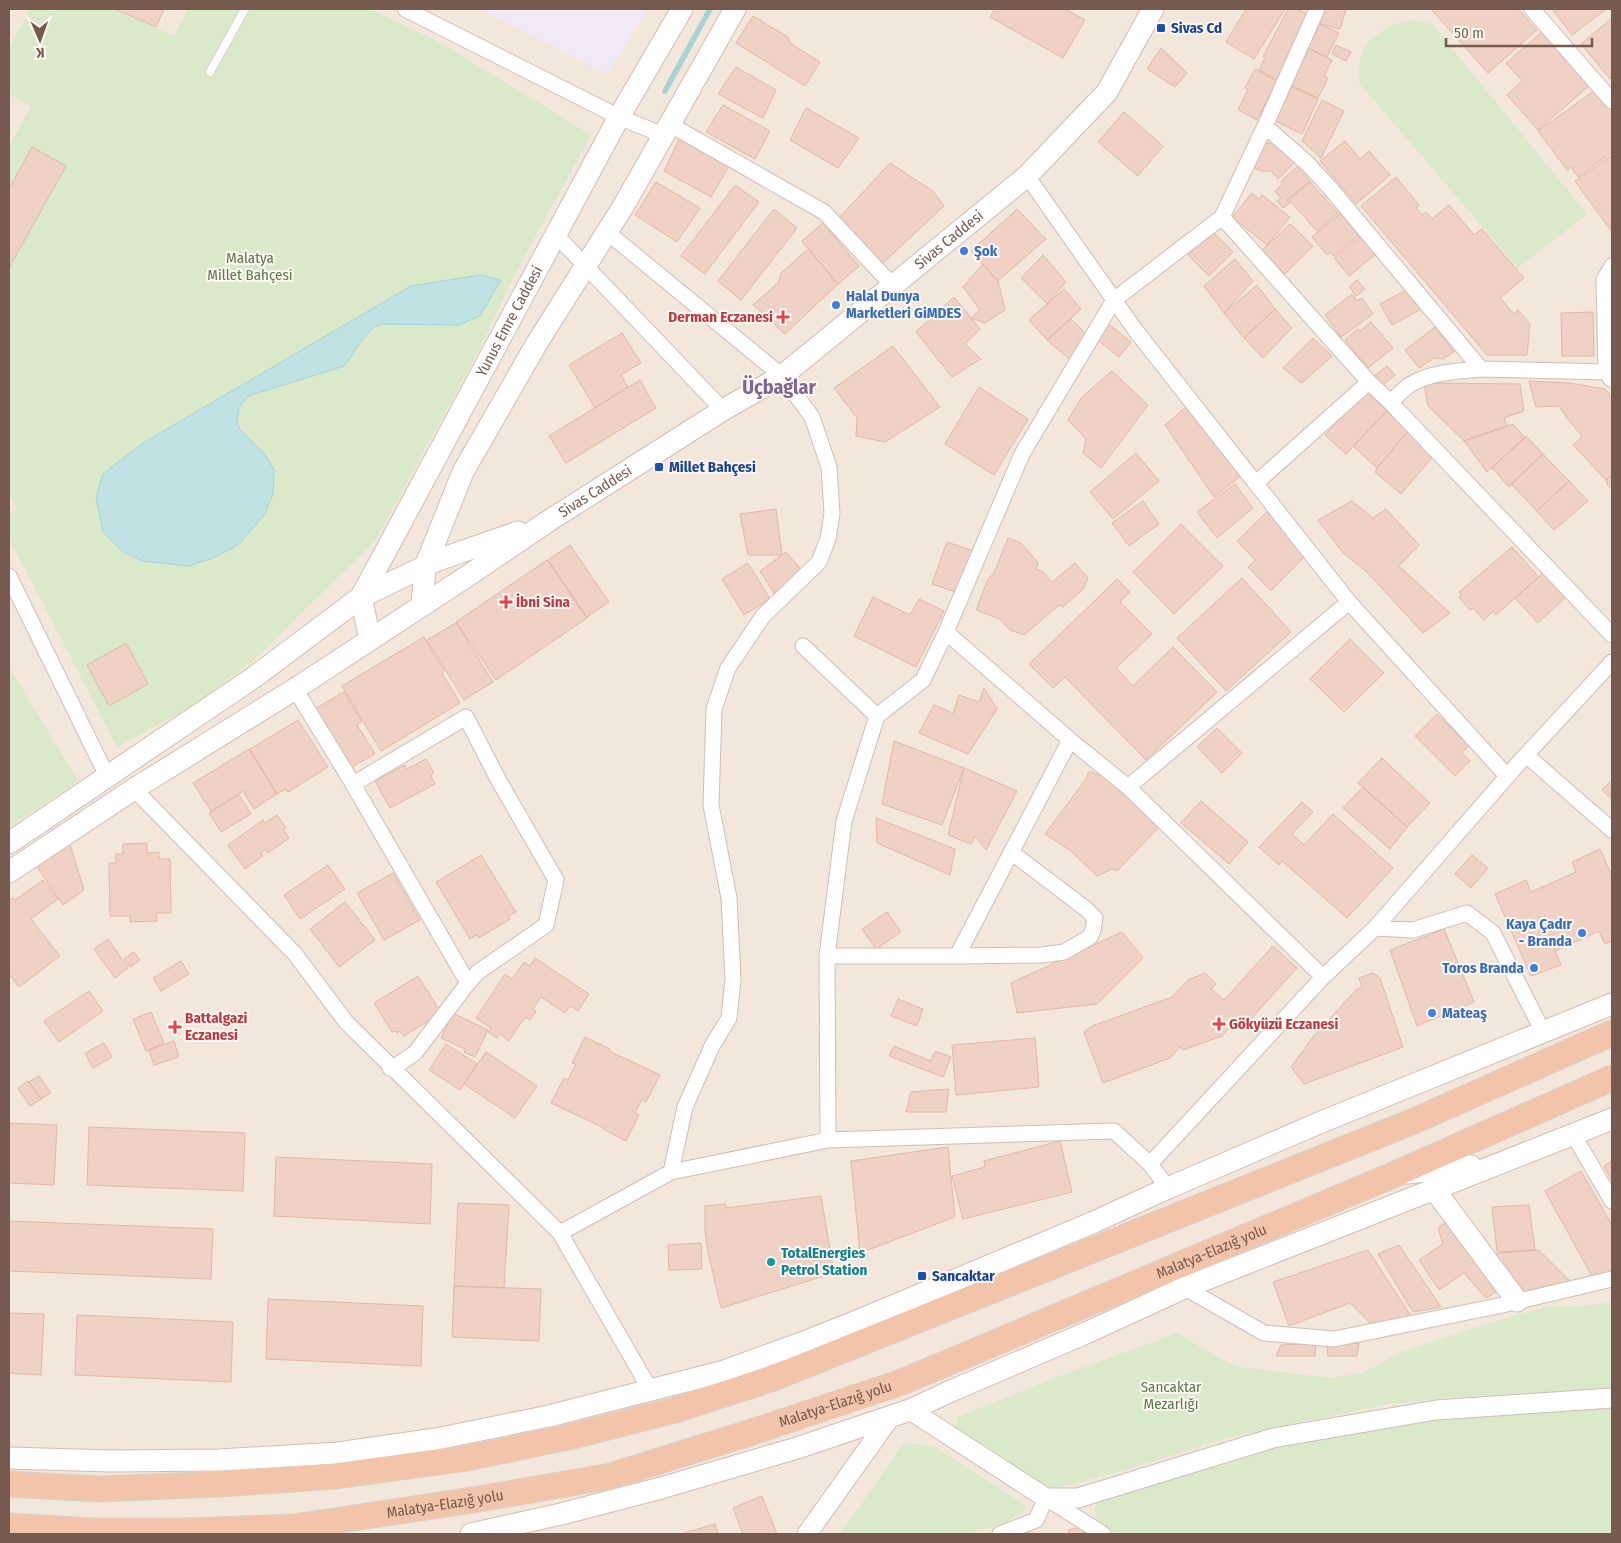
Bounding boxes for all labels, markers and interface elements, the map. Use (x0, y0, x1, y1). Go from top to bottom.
north arrow (15, 15, 65, 65)
scale bar (1446, 15, 1592, 47)
place label: Sivas Cd (1171, 19, 1222, 37)
marker: Sivas Cd (1155, 22, 1167, 34)
text: 50 m (1454, 24, 1484, 42)
text: K (35, 44, 45, 61)
street label: Sivas Caddesi (911, 206, 987, 273)
place label: Şok (974, 242, 998, 261)
marker: Şok (958, 245, 970, 257)
park label: Malatya Millet Bahçesi (207, 249, 293, 284)
street label: Yunus Emre Caddesi (472, 263, 546, 380)
place label: Halal Dunya Marketleri GiMDES (846, 287, 961, 322)
marker: Halal Dunya Marketleri GiMDES (830, 299, 842, 311)
place label: Derman Eczanesi (668, 308, 773, 326)
marker: Derman Eczanesi (777, 311, 789, 323)
district label: Üçbağlar (742, 375, 816, 399)
place label: Millet Bahçesi (669, 458, 756, 477)
street label: Sivas Caddesi (555, 461, 635, 521)
marker: Millet Bahçesi (653, 461, 665, 473)
place label: İbni Sina (516, 593, 571, 611)
marker: İbni Sina (500, 596, 512, 608)
place label: Kaya Çadır - Branda (1506, 915, 1573, 950)
marker: Kaya Çadır - Branda (1576, 927, 1588, 939)
place label: Toros Branda (1442, 959, 1525, 977)
marker: Toros Branda (1528, 962, 1540, 974)
place label: Mateaş (1442, 1004, 1487, 1023)
marker: Mateaş (1426, 1007, 1438, 1019)
place label: Battalgazi Eczanesi (185, 1009, 247, 1044)
place label: Gökyüzü Eczanesi (1229, 1015, 1338, 1033)
marker: Gökyüzü Eczanesi (1213, 1018, 1225, 1030)
marker: Battalgazi Eczanesi (169, 1021, 181, 1033)
street label: Malatya-Elazığ yolu (1154, 1220, 1269, 1283)
place label: TotalEnergies Petrol Station (781, 1244, 867, 1279)
marker: TotalEnergies Petrol Station (765, 1256, 777, 1268)
place label: Sancaktar (932, 1267, 995, 1285)
marker: Sancaktar (916, 1270, 928, 1282)
street label: Malatya-Elazığ yolu (777, 1377, 894, 1431)
park label: Sancaktar Mezarlığı (1141, 1378, 1202, 1413)
street label: Malatya-Elazığ yolu (385, 1486, 505, 1522)

